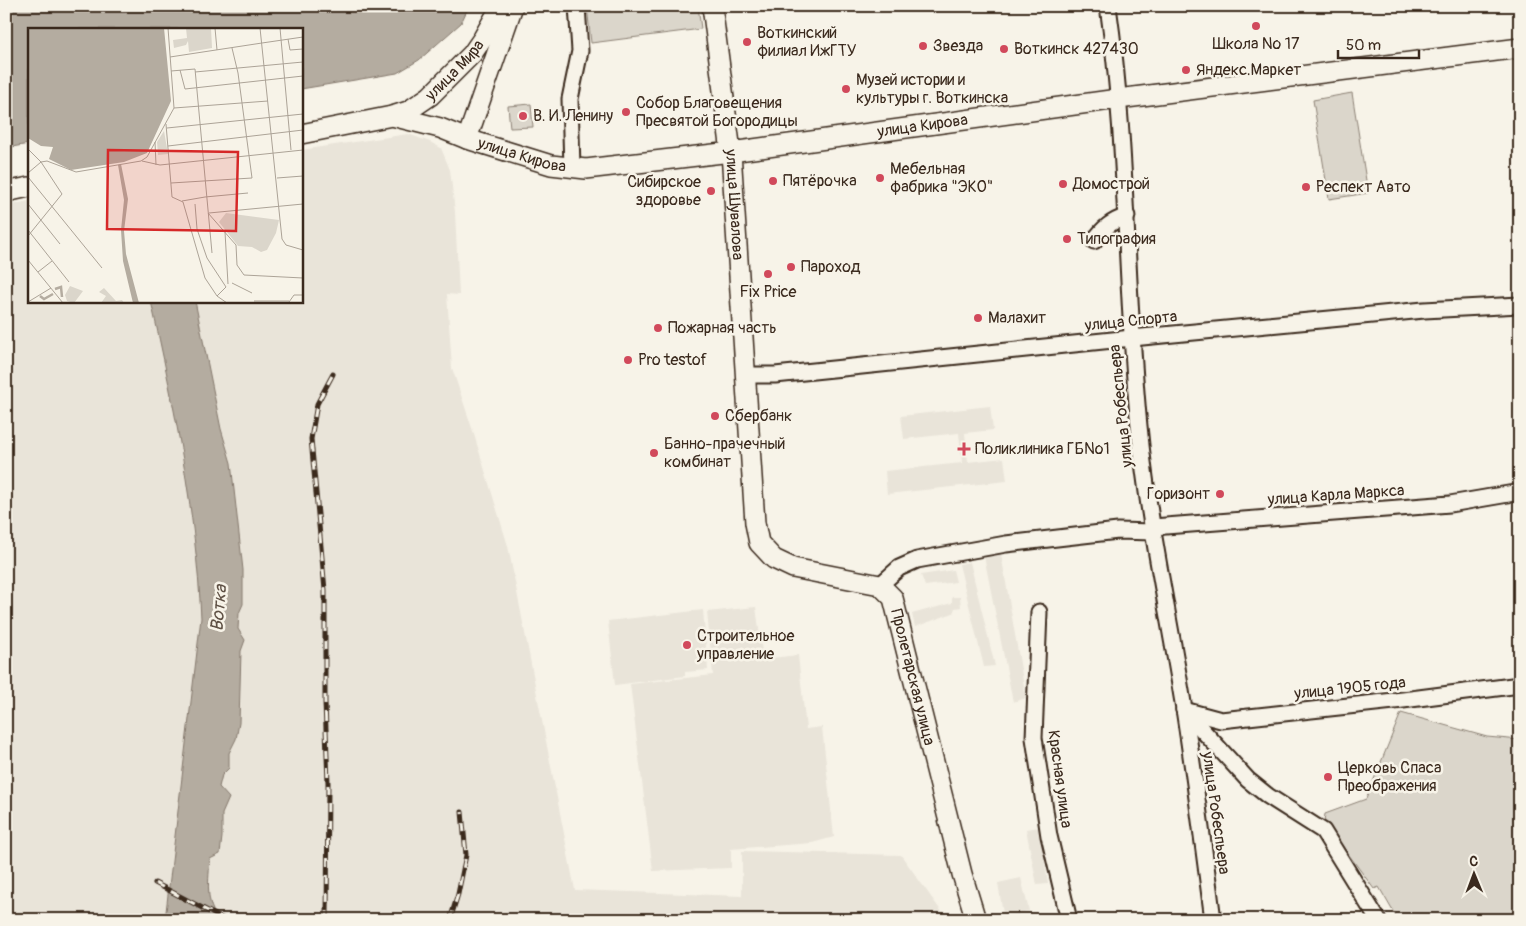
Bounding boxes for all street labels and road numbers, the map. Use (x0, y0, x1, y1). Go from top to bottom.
street label: улица Мира (420, 36, 489, 106)
street label: улица Кирова (875, 110, 969, 142)
street label: улица Кирова (474, 133, 567, 177)
street label: улица Шувалова (721, 148, 748, 261)
street label: улица Спорта (1083, 306, 1178, 336)
street label: улица Робеспьера (1105, 344, 1138, 469)
street label: улица Карла Маркса (1266, 480, 1405, 510)
street label: Пролетарская улица (886, 607, 939, 747)
street label: улица 1905 года (1292, 672, 1407, 704)
street label: Красная улица (1043, 729, 1077, 829)
street label: улица Робеспьера (1197, 749, 1234, 876)

